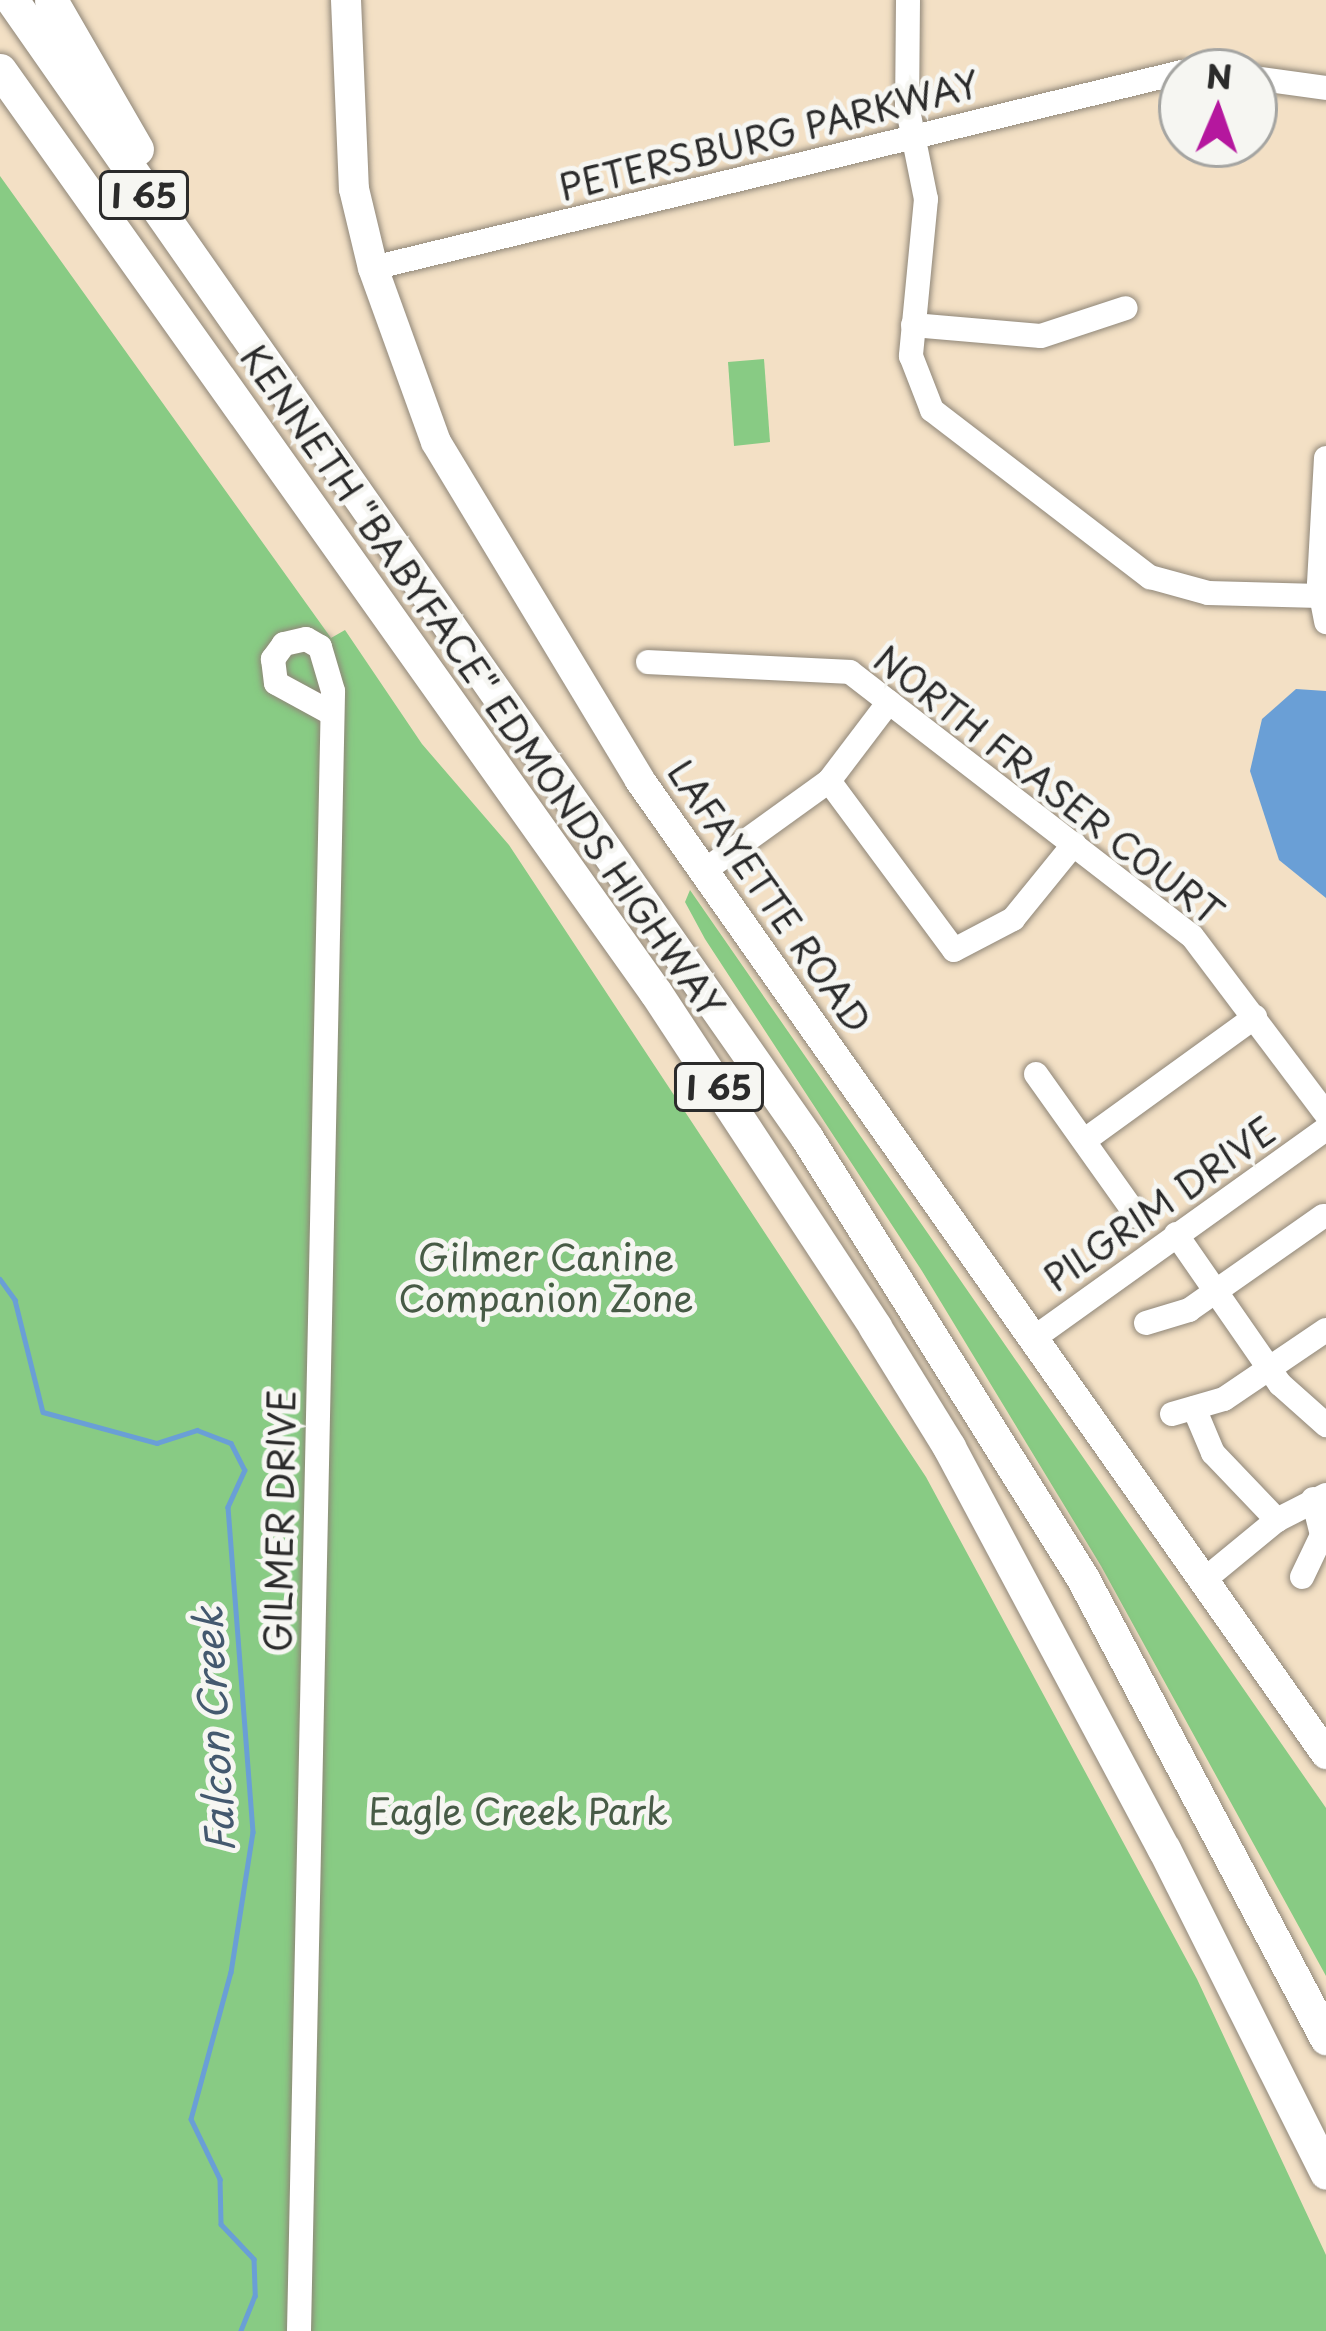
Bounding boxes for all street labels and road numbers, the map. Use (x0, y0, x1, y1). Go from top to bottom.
street label: PETERSBURG PARKWAY (552, 61, 986, 209)
road number: I 65 (99, 168, 189, 222)
street label: KENNETH "BABYFACE" EDMONDS HIGHWAY (231, 335, 735, 1027)
street label: NORTH FRASER COURT (866, 635, 1232, 935)
street label: LAFAYETTE ROAD (658, 749, 882, 1043)
road number: I 65 (674, 1060, 764, 1114)
street label: PILGRIM DRIVE (1035, 1108, 1283, 1300)
street label: GILMER DRIVE (255, 1387, 303, 1655)

